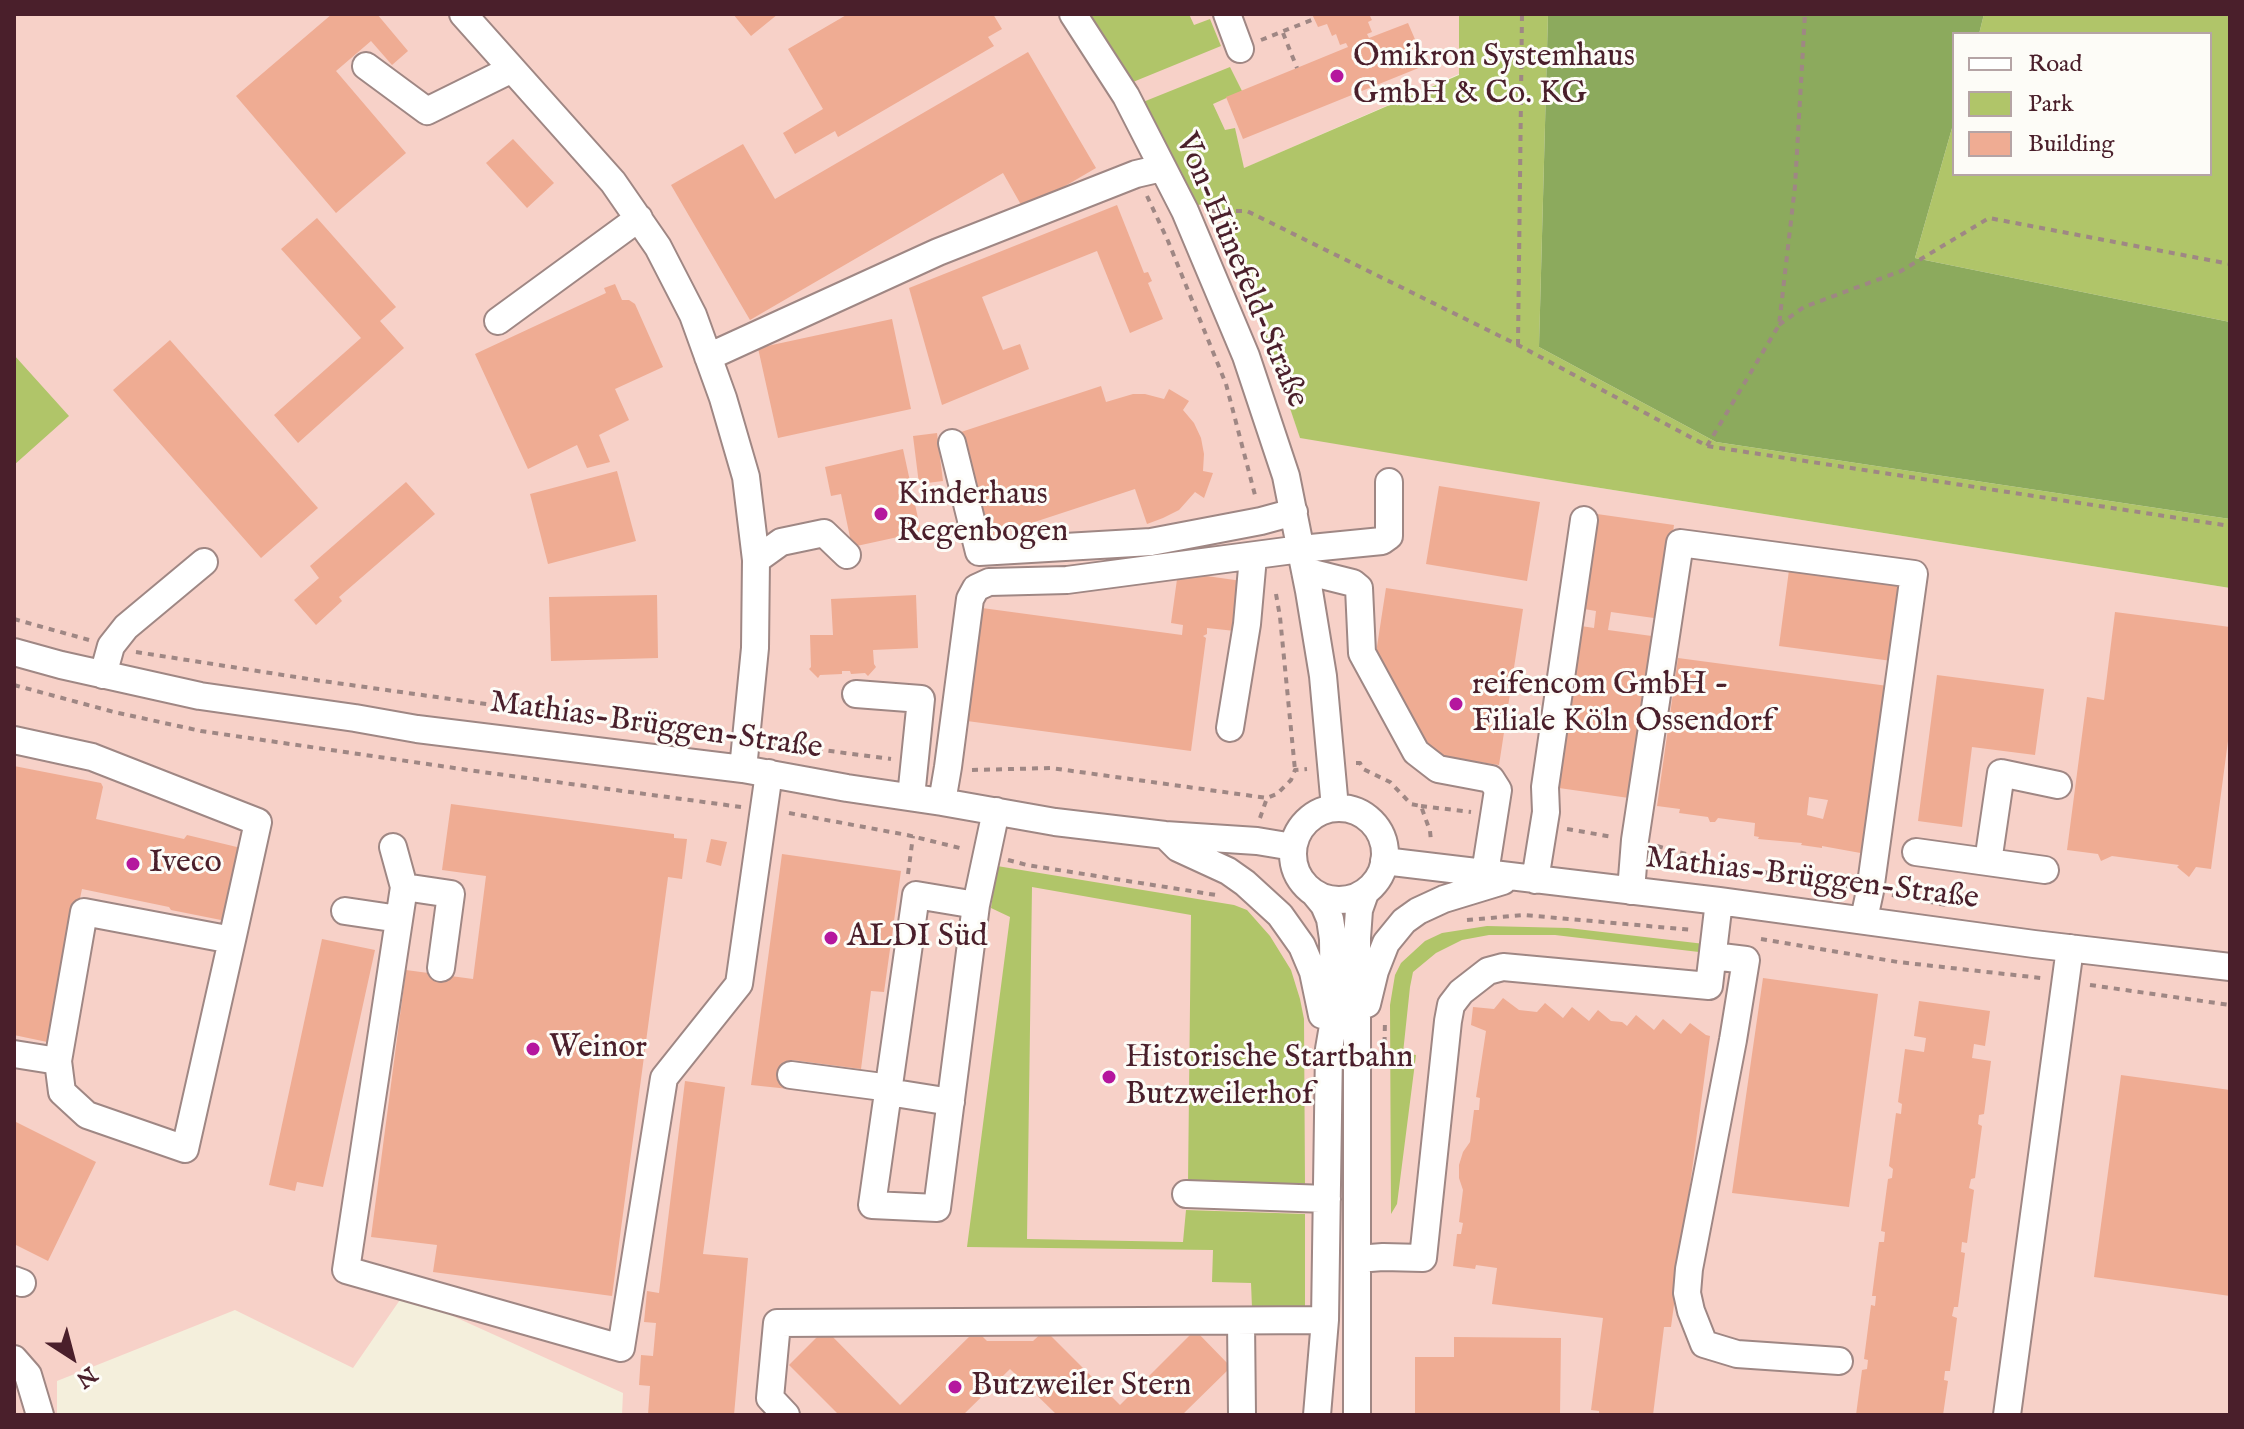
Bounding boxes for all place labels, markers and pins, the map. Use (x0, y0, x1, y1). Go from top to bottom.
place label: Omikron Systemhaus GmbH & Co. KG (1353, 39, 1635, 114)
marker: Omikron Systemhaus GmbH & Co. KG (1328, 67, 1346, 85)
place label: Kinderhaus Regenbogen (897, 477, 1068, 552)
marker: Kinderhaus Regenbogen (872, 505, 890, 523)
place label: reifencom GmbH - Filiale Köln Ossendorf (1472, 667, 1774, 742)
marker: reifencom GmbH - Filiale Köln Ossendorf (1447, 695, 1465, 713)
place label: Iveco (149, 845, 222, 883)
marker: Iveco (124, 855, 142, 873)
place label: ALDI Süd (847, 919, 988, 957)
marker: ALDI Süd (822, 929, 840, 947)
place label: Weinor (549, 1030, 647, 1068)
marker: Weinor (524, 1040, 542, 1058)
place label: Historische Startbahn Butzweilerhof (1125, 1040, 1413, 1115)
marker: Historische Startbahn Butzweilerhof (1100, 1068, 1118, 1086)
place label: Butzweiler Stern (971, 1368, 1192, 1406)
marker: Butzweiler Stern (946, 1378, 964, 1396)

